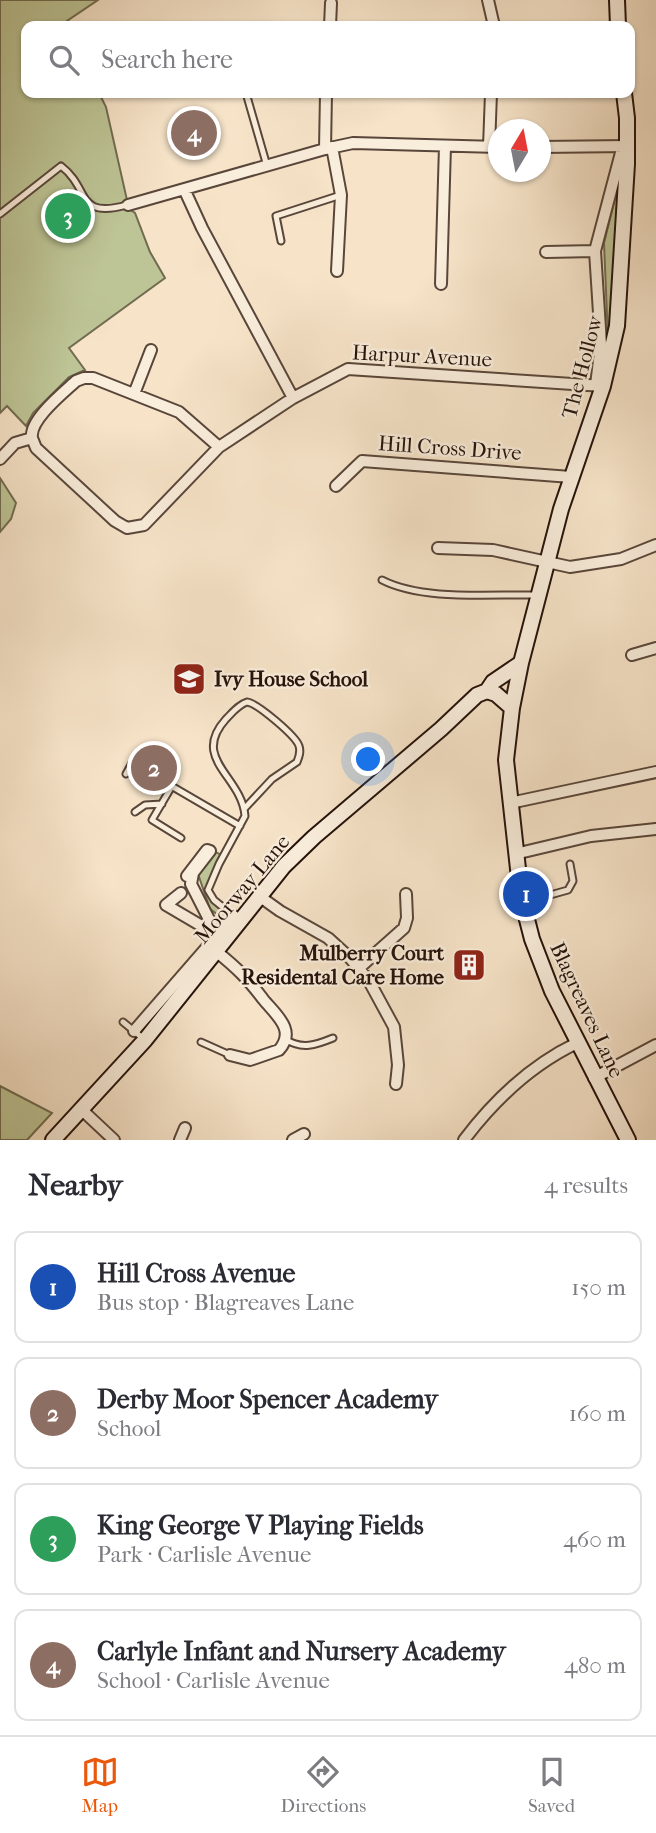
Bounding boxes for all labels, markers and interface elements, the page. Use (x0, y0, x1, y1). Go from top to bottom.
search box (21, 21, 635, 98)
icon: search (45, 41, 83, 79)
text: Search here (101, 44, 233, 75)
pin: 4 (171, 107, 217, 159)
north arrow (488, 119, 551, 182)
pin: 3 (45, 190, 91, 242)
street label: The Hollow (557, 312, 608, 421)
street label: Harpur Avenue (351, 340, 493, 372)
street label: Hill Cross Drive (377, 431, 523, 465)
school or university icon: Ivy House School (170, 660, 208, 698)
place label: Ivy House School (214, 667, 368, 691)
pin: 2 (131, 742, 177, 794)
your location (351, 742, 385, 776)
street label: Moorway Lane (190, 830, 294, 948)
pin: 1 (503, 868, 549, 920)
street label: Blagreaves Lane (545, 938, 629, 1082)
place label: Mulberry Court Residental Care Home (241, 941, 445, 989)
building icon: Mulberry Court Residental Care Home (450, 946, 488, 984)
text: Nearby (28, 1168, 123, 1203)
text: 4 results (544, 1172, 628, 1199)
text: Hill Cross Avenue (97, 1258, 295, 1289)
text: 1 (49, 1274, 57, 1301)
text: 150 m (571, 1274, 626, 1301)
text: Bus stop · Blagreaves Lane (97, 1289, 354, 1316)
text: Derby Moor Spencer Academy (97, 1384, 438, 1415)
text: 2 (47, 1400, 59, 1427)
text: 160 m (569, 1400, 626, 1427)
text: School (97, 1415, 161, 1442)
text: King George V Playing Fields (97, 1510, 424, 1541)
text: 3 (48, 1526, 58, 1553)
text: 460 m (563, 1526, 626, 1553)
text: Park · Carlisle Avenue (97, 1541, 311, 1568)
text: Carlyle Infant and Nursery Academy (97, 1636, 506, 1667)
text: 4 (46, 1652, 60, 1679)
text: 480 m (564, 1652, 626, 1679)
text: School · Carlisle Avenue (97, 1667, 330, 1694)
tab: Map (81, 1753, 119, 1817)
tab: Directions (281, 1753, 366, 1817)
tab: Saved (528, 1753, 575, 1817)

